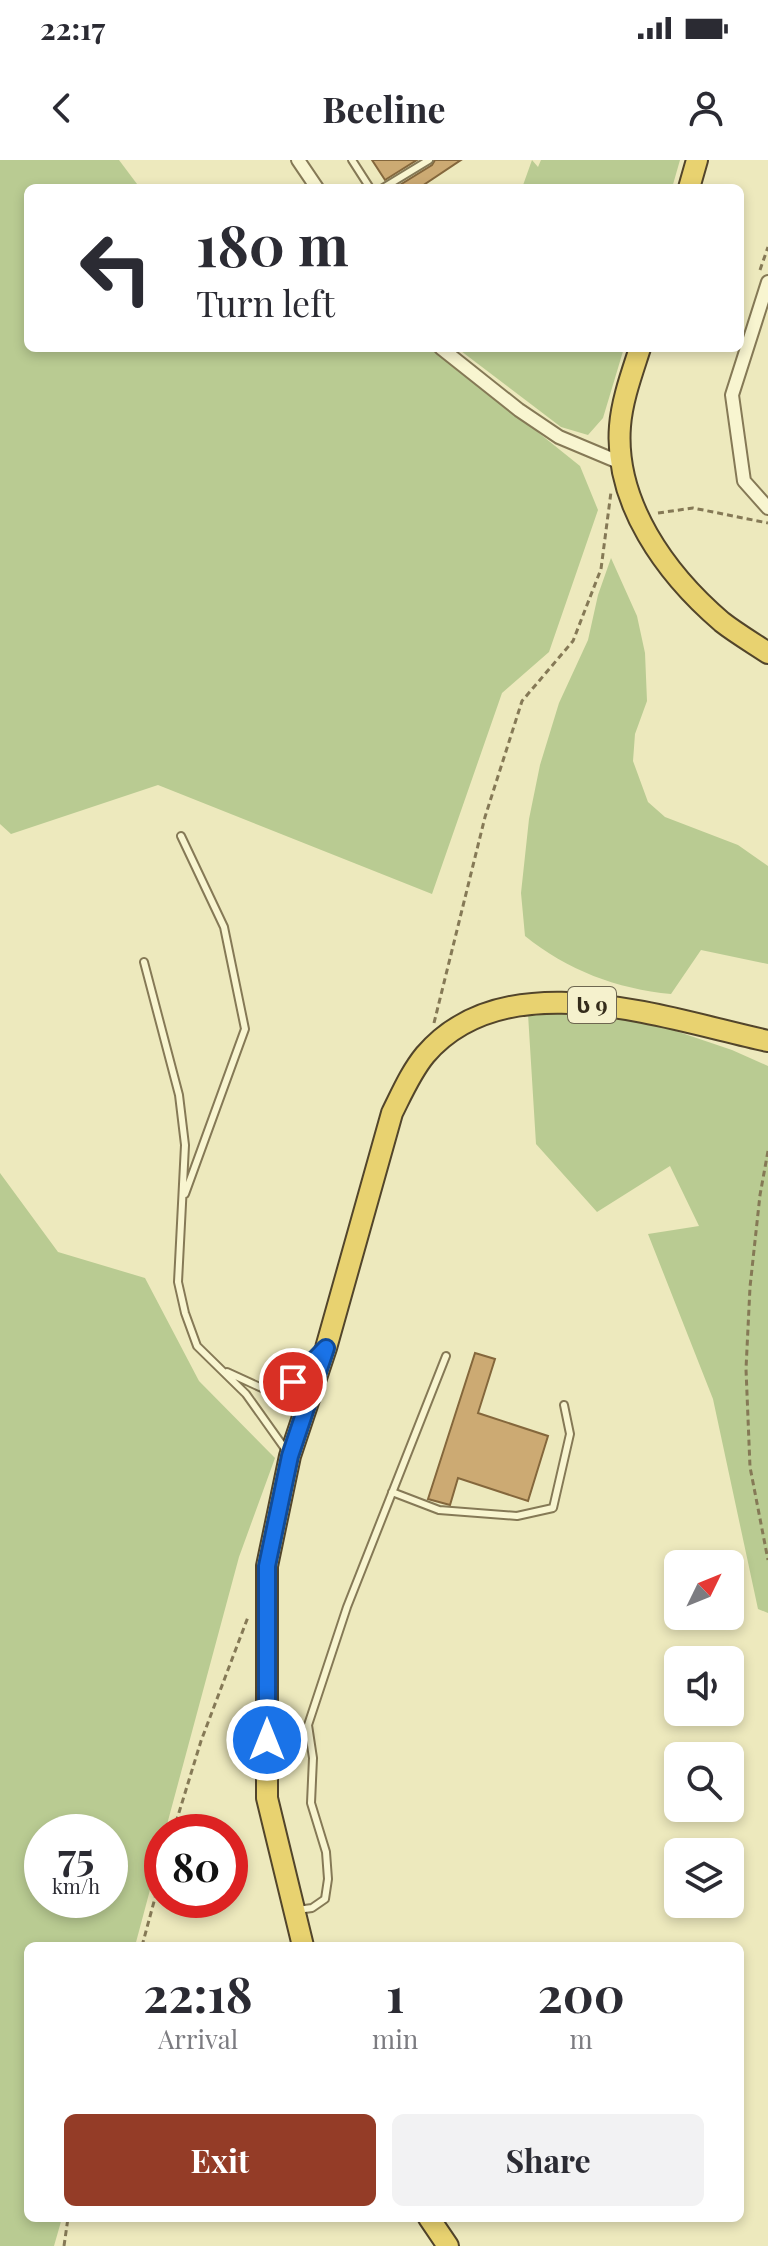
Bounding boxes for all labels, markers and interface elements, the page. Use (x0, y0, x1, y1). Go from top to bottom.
text: 22:17 (40, 8, 105, 48)
text: Beeline (322, 84, 446, 132)
icon: back (40, 86, 84, 130)
icon: person (684, 86, 728, 130)
text: 180 m (196, 206, 349, 281)
icon: left (64, 216, 168, 320)
text: Turn left (196, 278, 335, 326)
road number: ს 9 (568, 987, 616, 1023)
pin (259, 1348, 327, 1416)
icon: arrive (271, 1360, 315, 1404)
north arrow (664, 1550, 744, 1630)
map controls (664, 1550, 744, 1918)
button: sound (664, 1646, 744, 1726)
position arrow (225, 1698, 309, 1782)
button: search (664, 1742, 744, 1822)
speed limit sign: 80 (144, 1814, 248, 1918)
text: 75 (58, 1829, 94, 1882)
button: layers (664, 1838, 744, 1918)
text: km/h (52, 1872, 100, 1899)
text: 22:18 (143, 1961, 253, 2025)
text: 1 (386, 1961, 404, 2025)
text: 200 (538, 1961, 625, 2025)
text: Arrival (158, 2021, 238, 2056)
text: min (372, 2021, 418, 2056)
text: m (570, 2021, 593, 2056)
button: Exit (64, 2114, 376, 2206)
button: Share (392, 2114, 704, 2206)

